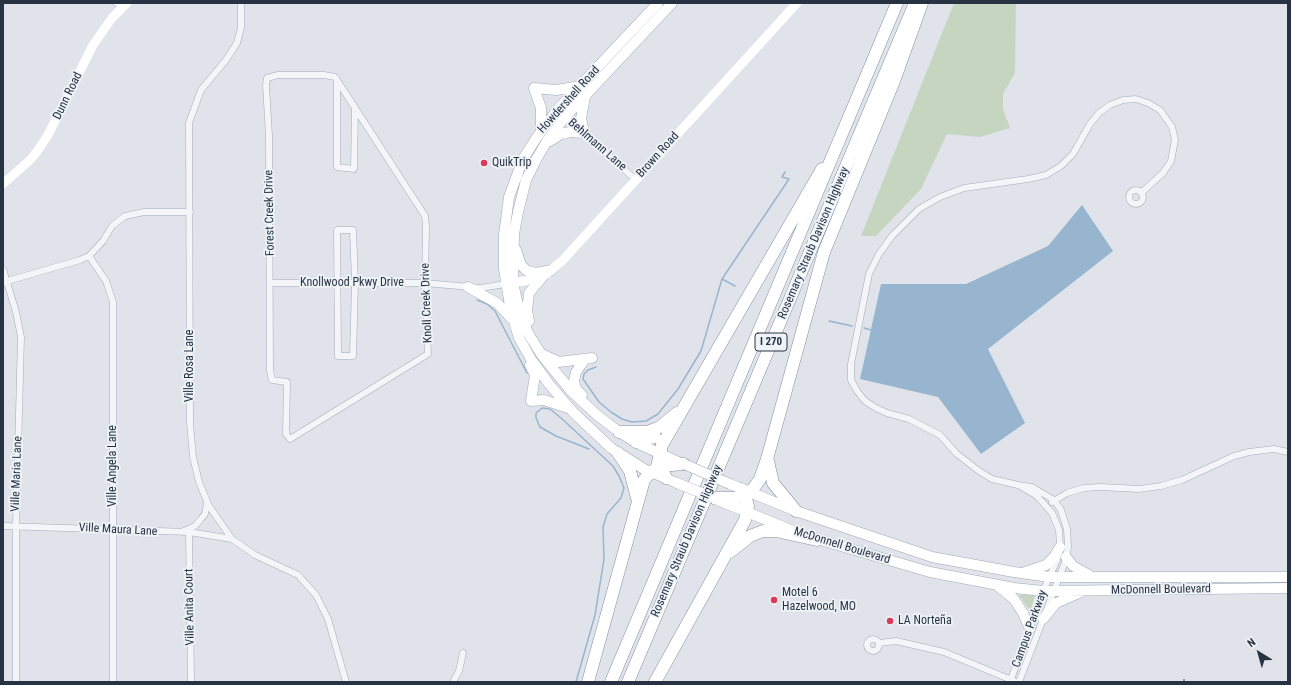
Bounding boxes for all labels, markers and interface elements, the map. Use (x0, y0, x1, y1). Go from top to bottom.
street label: Howdershell Road (535, 63, 603, 137)
street label: Dunn Road (50, 70, 86, 122)
street label: Behlmann Lane (565, 116, 629, 174)
street label: Brown Road (634, 129, 682, 181)
place label: QuikTrip (492, 156, 531, 170)
marker: QuikTrip (479, 158, 489, 168)
street label: Rosemary Straub Davison Highway (775, 165, 853, 321)
street label: Forest Creek Drive (262, 170, 278, 256)
street label: Knoll Creek Drive (418, 263, 436, 343)
street label: Knollwood Pkwy Drive (300, 276, 404, 290)
street label: Ville Rosa Lane (183, 330, 197, 402)
road number: I 270 (755, 333, 787, 351)
street label: Ville Angela Lane (106, 425, 120, 507)
street label: Ville Maria Lane (8, 436, 26, 512)
street label: Rosemary Straub Davison Highway (648, 463, 726, 619)
street label: Ville Maura Lane (78, 521, 158, 539)
street label: McDonnell Boulevard (792, 525, 892, 567)
street label: Ville Anita Court (182, 568, 198, 646)
street label: McDonnell Boulevard (1111, 582, 1211, 598)
place label: Motel 6 Hazelwood, MO (782, 586, 856, 614)
street label: Campus Parkway (1009, 588, 1051, 670)
marker: Motel 6 Hazelwood, MO (769, 595, 779, 605)
place label: LA Norteña (898, 614, 952, 628)
marker: LA Norteña (885, 616, 895, 626)
north arrow (1239, 633, 1279, 673)
text: N (1245, 636, 1258, 650)

